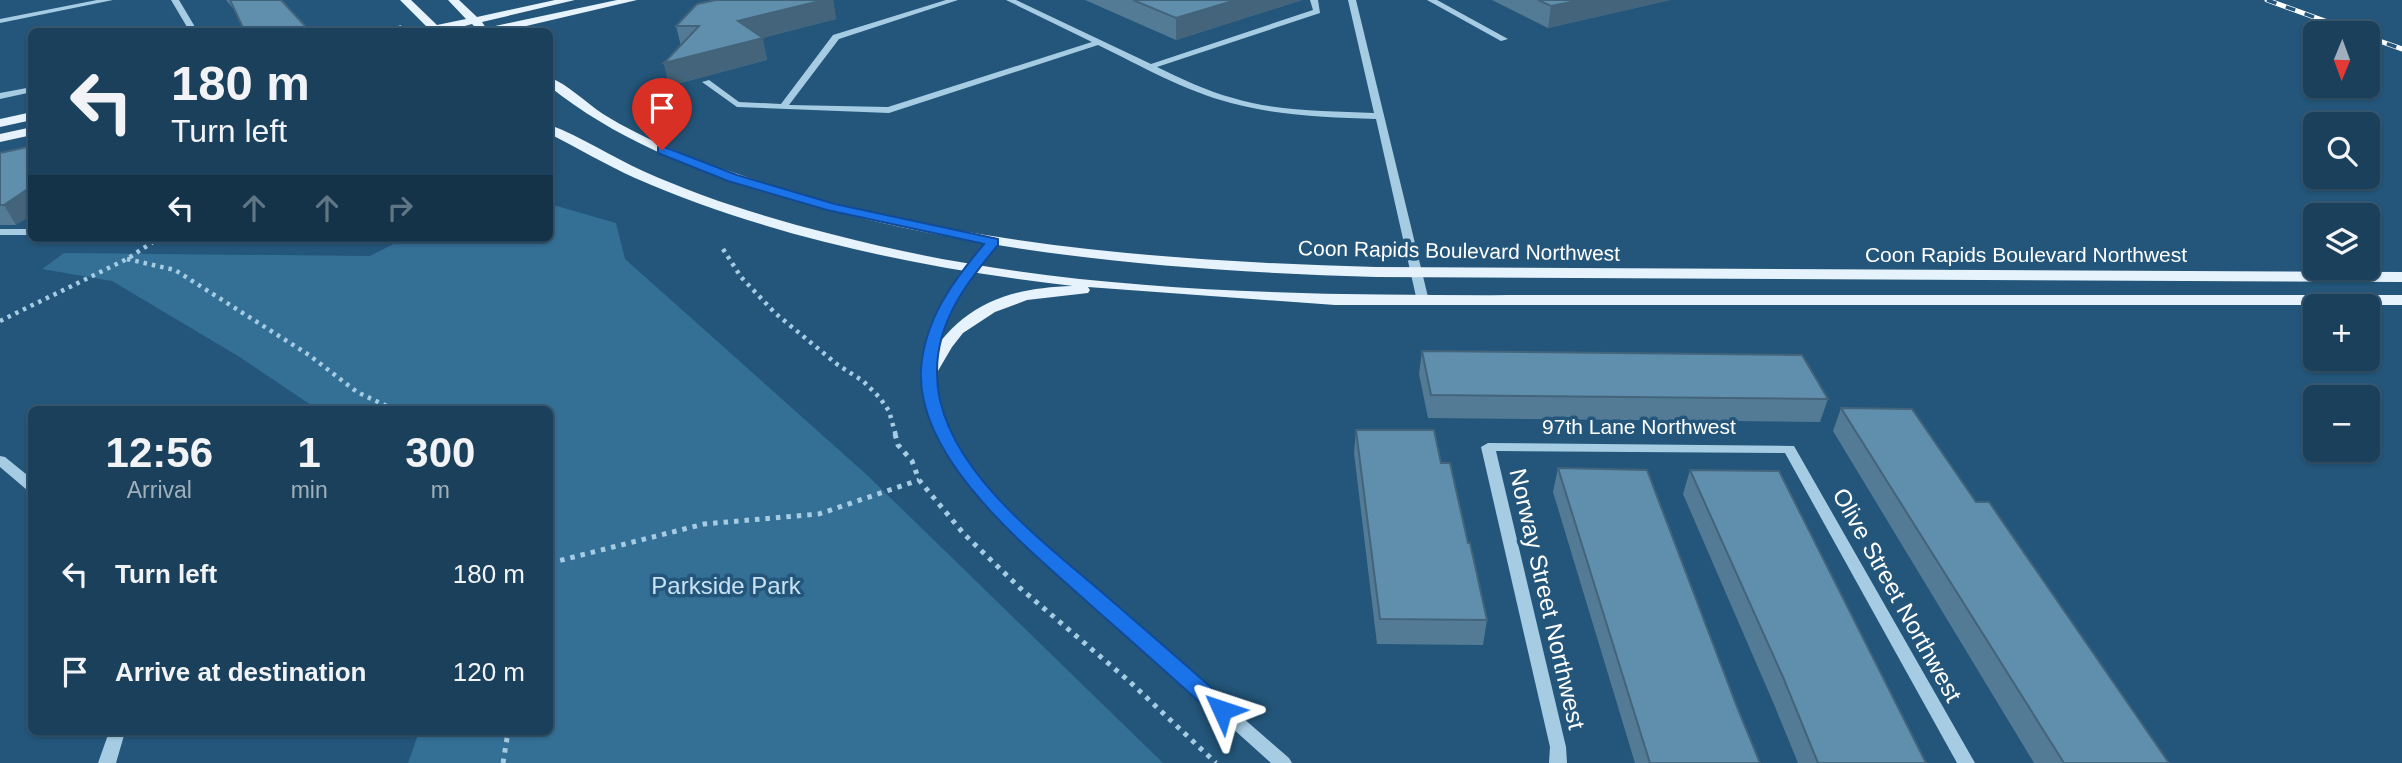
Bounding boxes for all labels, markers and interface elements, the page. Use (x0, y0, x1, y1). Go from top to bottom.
north arrow (2303, 21, 2380, 98)
map controls (2303, 21, 2380, 462)
icon: left (56, 56, 147, 147)
text: 180 m (171, 56, 310, 110)
pin (632, 78, 692, 150)
icon: arrive (643, 89, 681, 127)
button: search (2303, 112, 2380, 189)
text: Turn left (171, 113, 287, 149)
icon: left (162, 189, 200, 227)
icon: ahead (235, 189, 273, 227)
icon: ahead (308, 189, 346, 227)
icon: right (381, 189, 419, 227)
button: layers (2303, 203, 2380, 280)
street label: Coon Rapids Boulevard Northwest (1298, 236, 1620, 265)
street label: Coon Rapids Boulevard Northwest (1865, 243, 2187, 266)
button: + (2303, 294, 2380, 371)
button: − (2303, 385, 2380, 462)
street label: 97th Lane Northwest (1542, 415, 1736, 438)
text: 12:56 (106, 429, 213, 476)
text: 1 (297, 429, 321, 476)
text: 300 (405, 429, 475, 476)
street label: Norway Street Northwest (1504, 466, 1591, 732)
text: Arrival (127, 477, 192, 503)
text: min (291, 477, 328, 503)
text: m (431, 477, 450, 503)
street label: Olive Street Northwest (1827, 483, 1968, 707)
icon: left (56, 555, 94, 593)
text: Turn left (115, 559, 217, 589)
text: 180 m (453, 559, 525, 589)
park label: Parkside Park (651, 572, 802, 599)
icon: arrive (56, 653, 94, 691)
text: Arrive at destination (115, 657, 366, 687)
text: 120 m (453, 657, 525, 687)
position arrow (1185, 673, 1259, 747)

